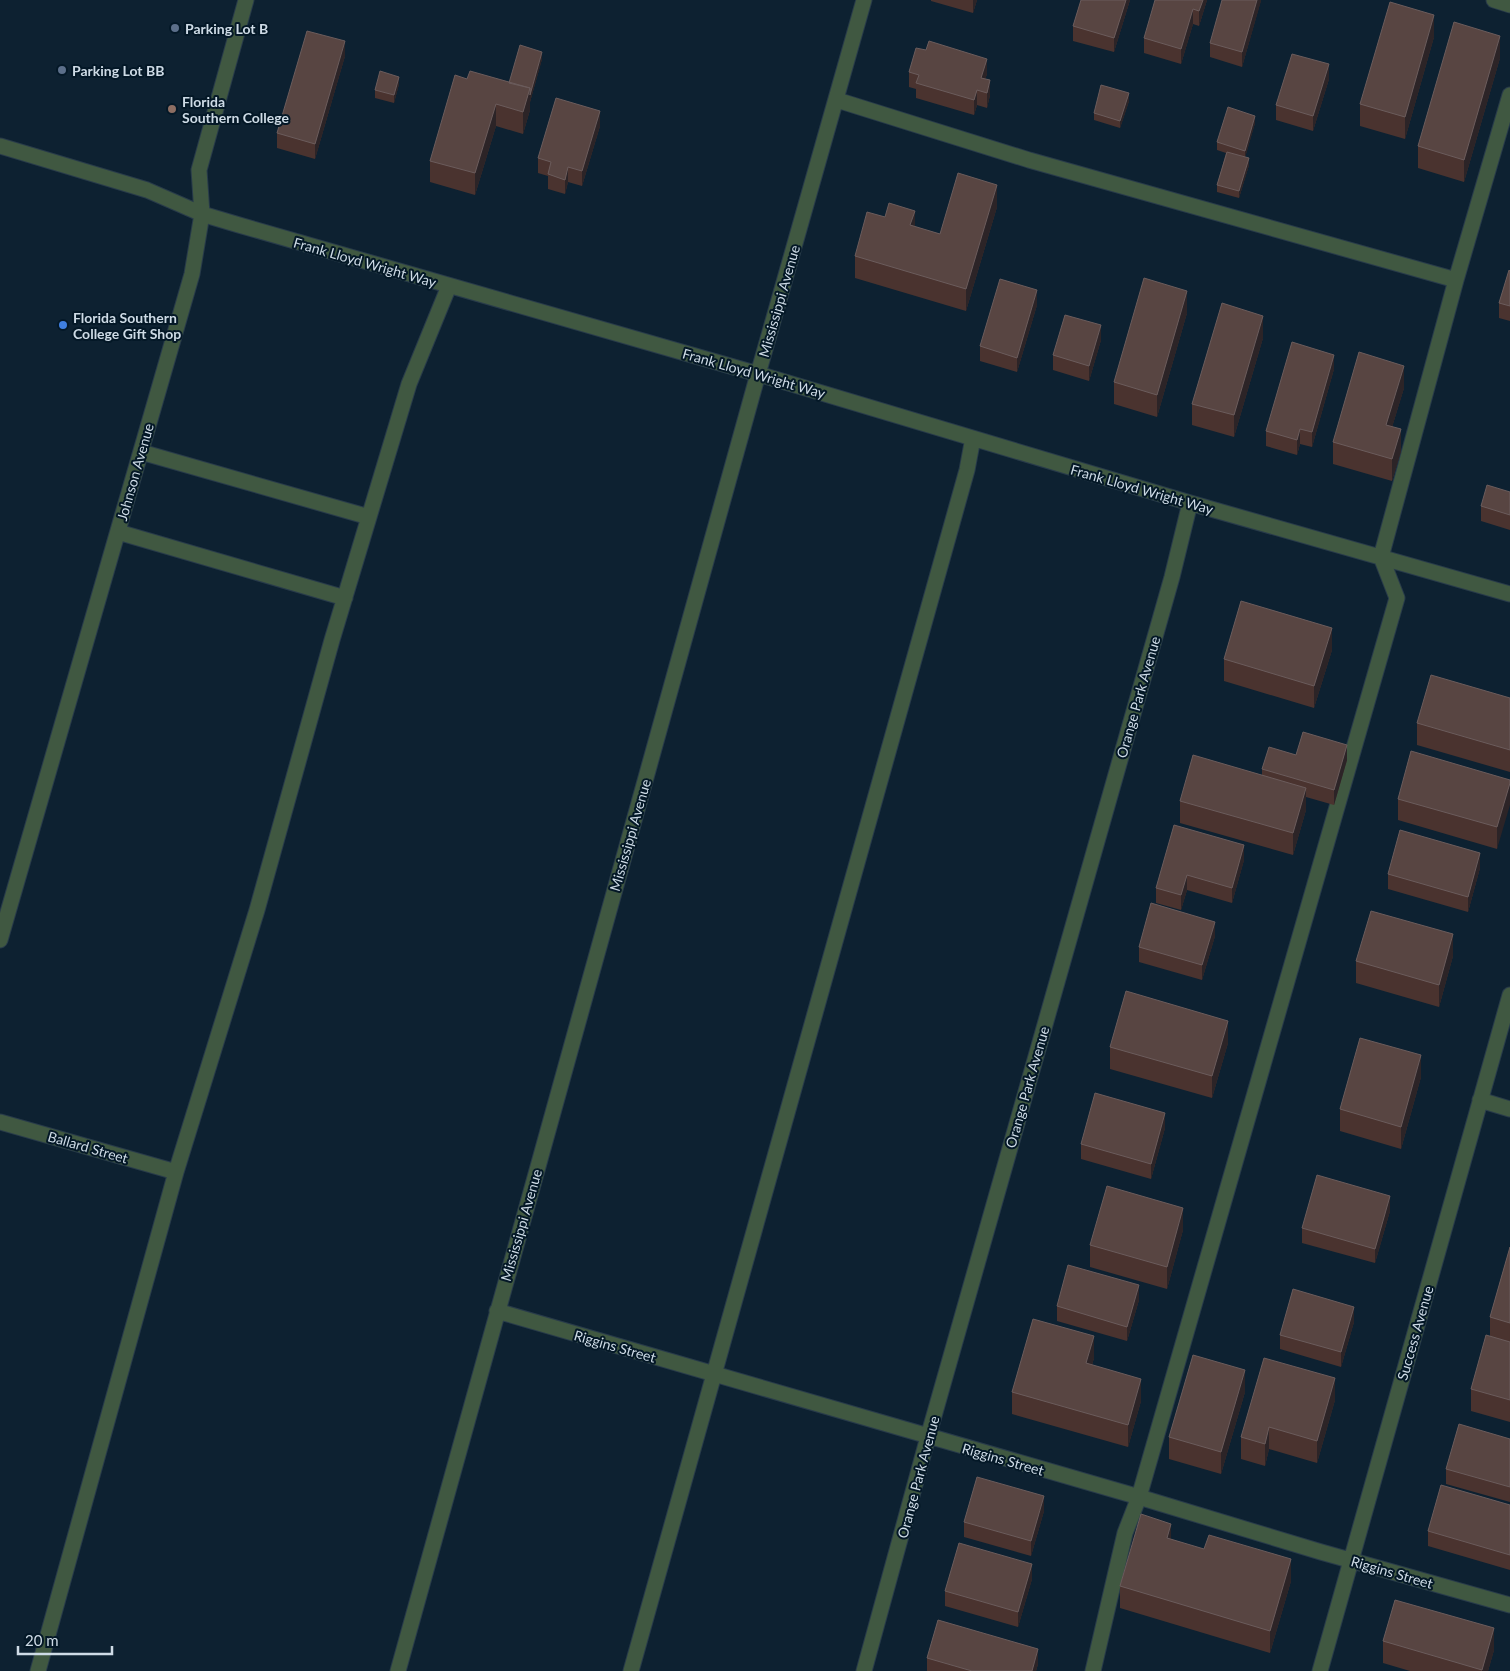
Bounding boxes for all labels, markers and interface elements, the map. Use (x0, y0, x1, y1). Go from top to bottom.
place label: Parking Lot B (185, 20, 268, 37)
marker: Parking Lot B (169, 22, 181, 34)
place label: Parking Lot BB (72, 62, 164, 79)
marker: Parking Lot BB (56, 64, 68, 76)
place label: Florida Southern College (182, 93, 290, 126)
marker: Florida Southern College (166, 103, 178, 115)
street label: Frank Lloyd Wright Way (292, 233, 439, 291)
street label: Mississippi Avenue (755, 243, 803, 359)
place label: Florida Southern College Gift Shop (73, 309, 181, 342)
marker: Florida Southern College Gift Shop (57, 319, 69, 331)
street label: Frank Lloyd Wright Way (681, 344, 828, 402)
street label: Johnson Avenue (113, 421, 157, 523)
street label: Frank Lloyd Wright Way (1069, 460, 1216, 518)
street label: Orange Park Avenue (1112, 634, 1164, 760)
street label: Mississippi Avenue (606, 777, 654, 893)
street label: Orange Park Avenue (1001, 1024, 1053, 1150)
street label: Ballard Street (46, 1127, 130, 1167)
street label: Mississippi Avenue (497, 1167, 545, 1283)
street label: Success Avenue (1393, 1284, 1437, 1382)
street label: Riggins Street (572, 1326, 658, 1366)
street label: Orange Park Avenue (894, 1414, 942, 1540)
street label: Riggins Street (960, 1439, 1046, 1479)
street label: Riggins Street (1349, 1552, 1435, 1592)
scale bar (18, 1624, 111, 1656)
text: 20 m (25, 1631, 59, 1649)

